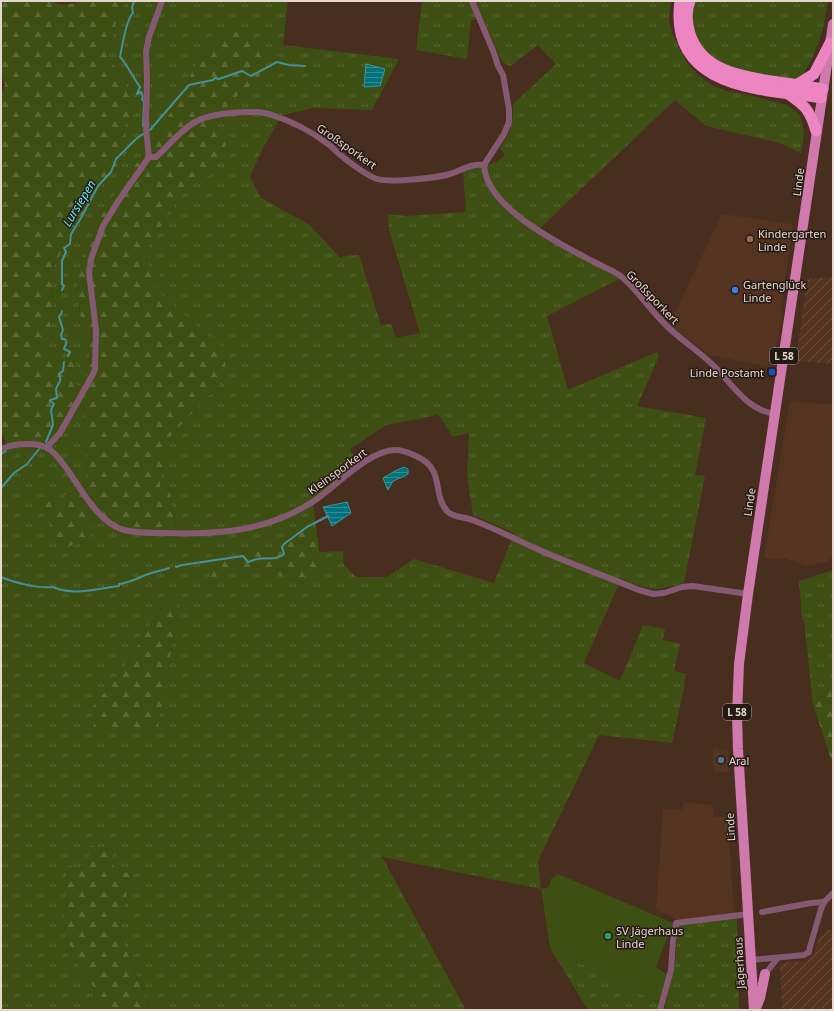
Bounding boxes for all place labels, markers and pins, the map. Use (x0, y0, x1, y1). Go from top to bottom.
place label: Kindergarten Linde (758, 226, 826, 254)
marker: Kindergarten Linde (745, 234, 755, 244)
place label: Gartenglück Linde (743, 277, 806, 305)
marker: Gartenglück Linde (730, 285, 740, 295)
place label: Linde Postamt (690, 365, 764, 380)
marker: Linde Postamt (767, 367, 777, 377)
place label: Aral (729, 753, 749, 768)
marker: Aral (716, 755, 726, 765)
place label: SV Jägerhaus Linde (616, 923, 683, 951)
marker: SV Jägerhaus Linde (603, 931, 613, 941)

